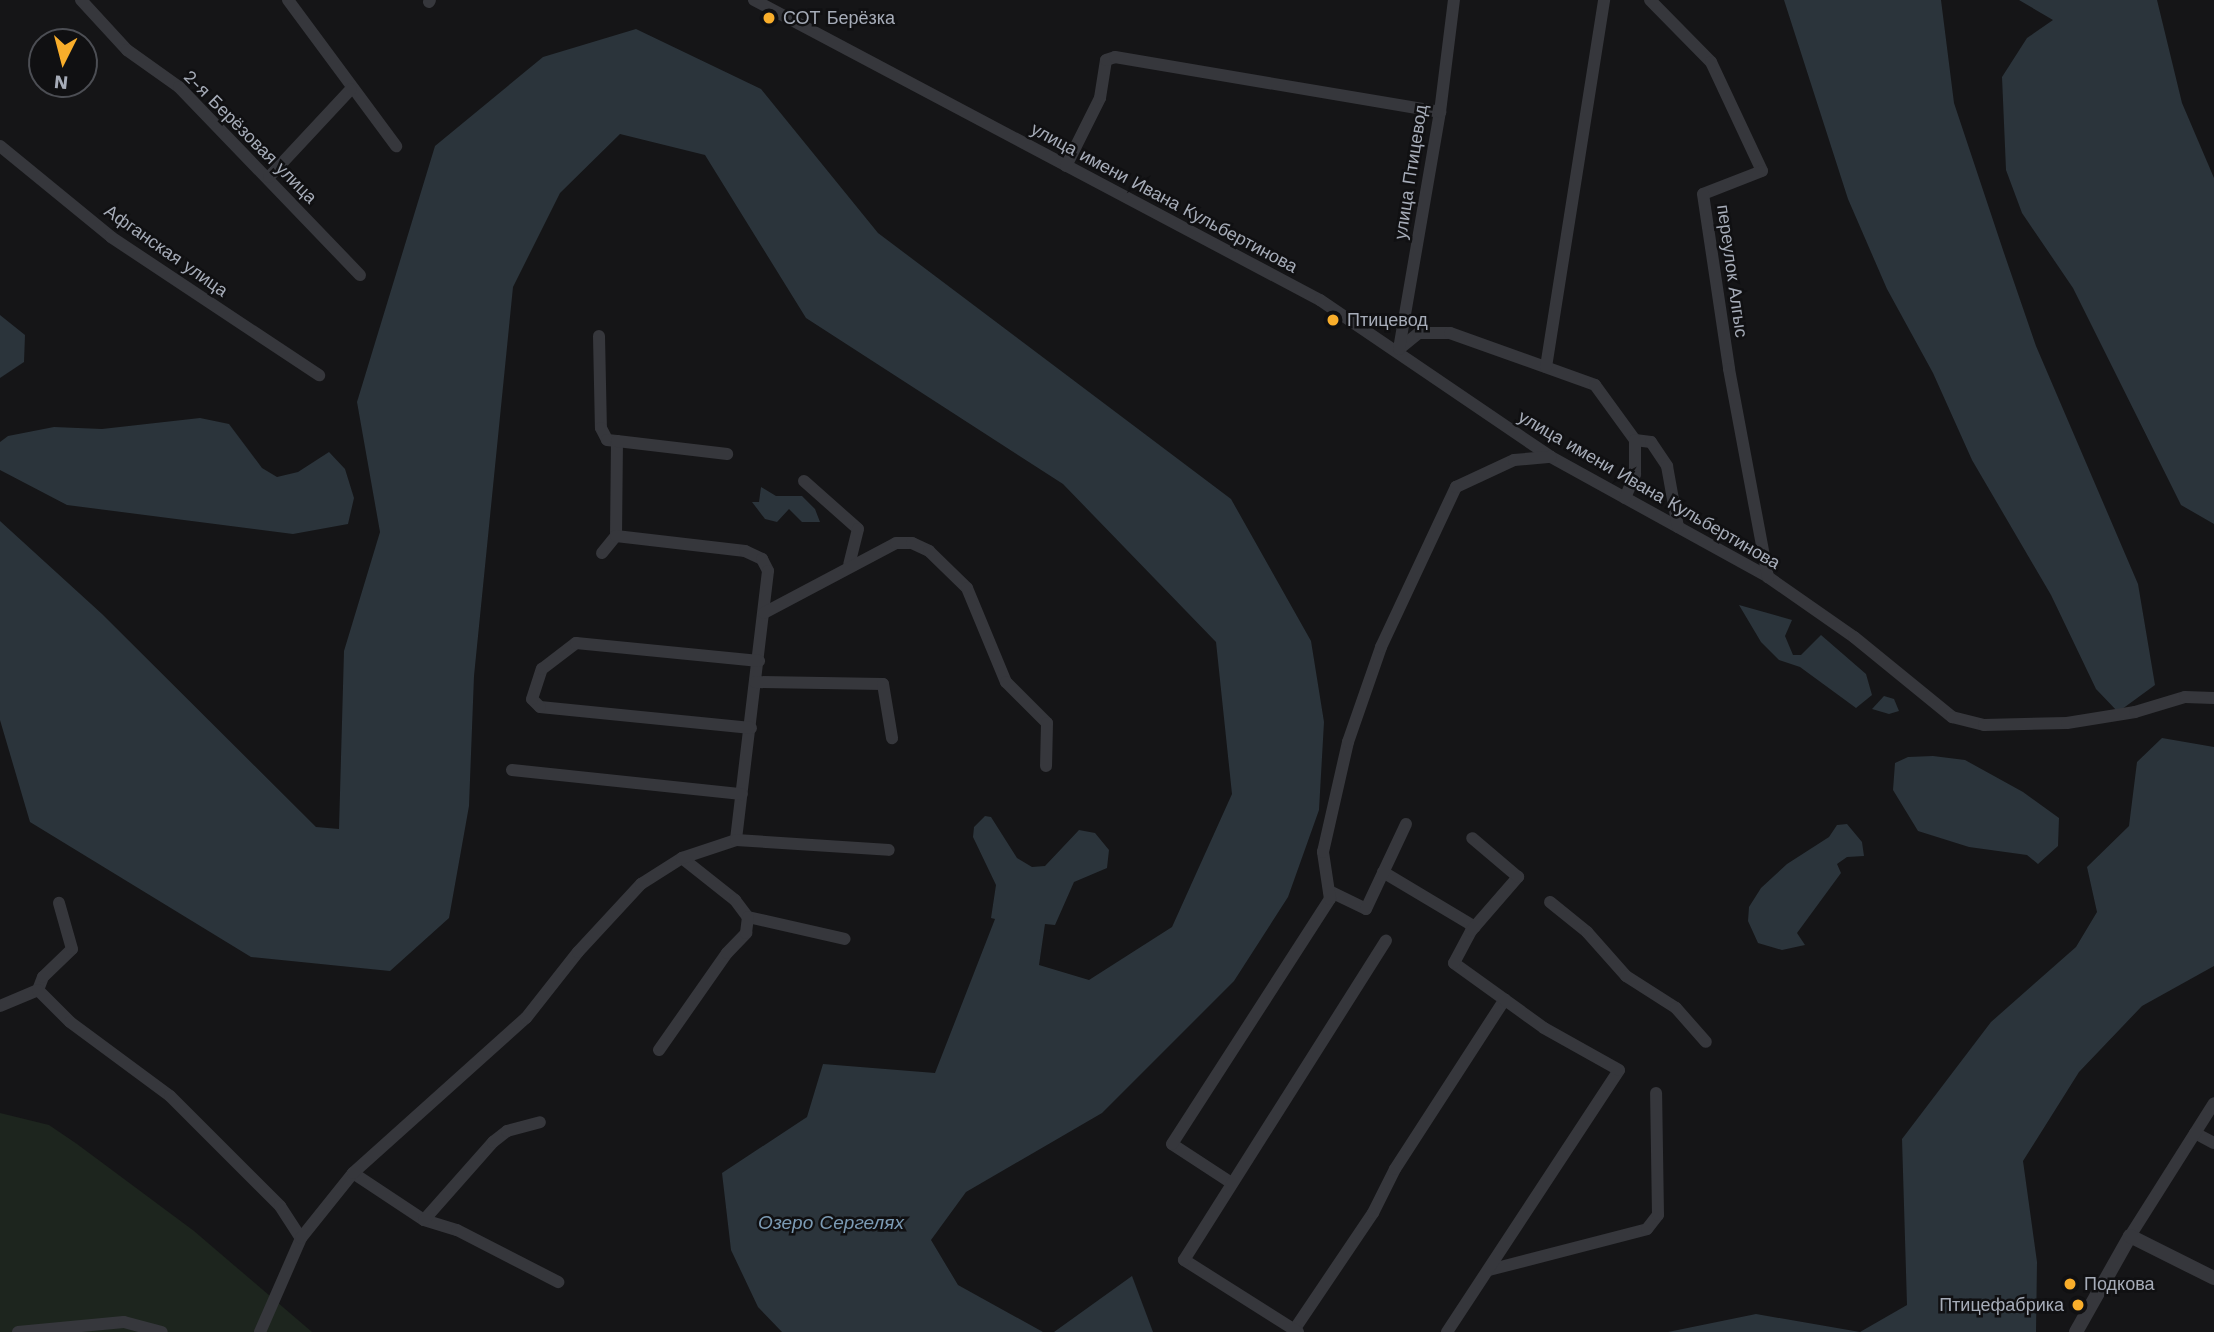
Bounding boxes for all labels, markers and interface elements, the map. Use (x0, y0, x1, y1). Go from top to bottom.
place label: СОТ Берёзка (783, 7, 895, 29)
marker: СОТ Берёзка (761, 10, 777, 26)
north arrow (28, 28, 98, 98)
street label: 2-я Берёзовая улица (179, 66, 321, 208)
text: N (53, 70, 69, 95)
street label: улица Птицевод (1390, 103, 1432, 241)
street label: улица имени Ивана Кульбертинова (1027, 118, 1301, 278)
street label: Афганская улица (100, 200, 232, 302)
street label: переулок Алгыс (1712, 203, 1752, 339)
place label: Птицевод (1347, 309, 1428, 331)
marker: Птицевод (1325, 312, 1341, 328)
street label: улица имени Ивана Кульбертинова (1514, 406, 1784, 574)
water label: Озеро Сергелях (758, 1212, 904, 1234)
place label: Подкова (2084, 1273, 2155, 1295)
marker: Подкова (2062, 1276, 2078, 1292)
place label: Птицефабрика (1939, 1294, 2064, 1316)
marker: Птицефабрика (2070, 1297, 2086, 1313)

